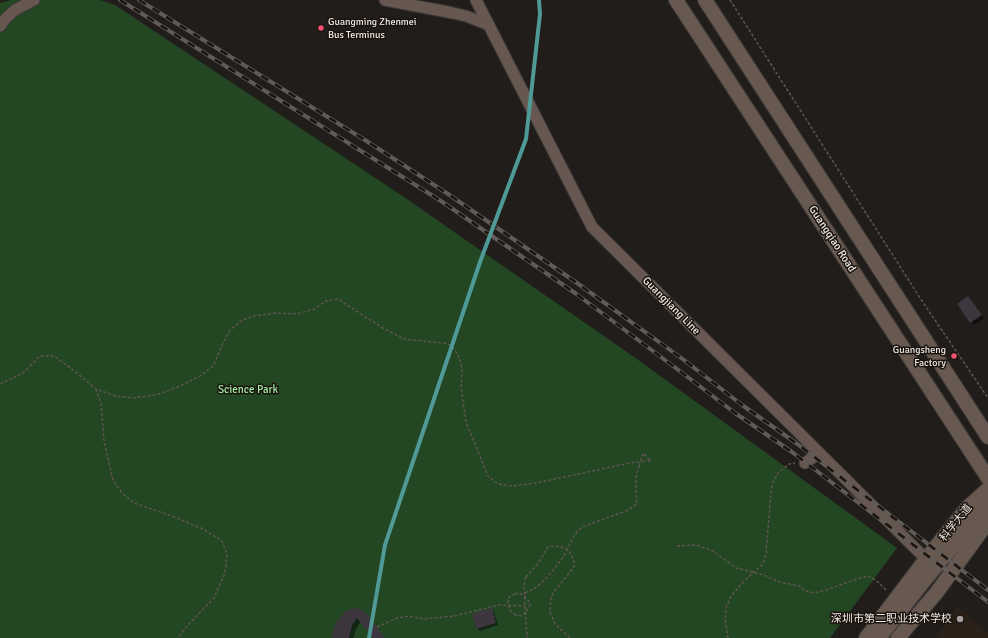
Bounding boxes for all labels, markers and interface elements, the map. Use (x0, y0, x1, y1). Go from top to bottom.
place label: Guangming Zhenmei Bus Terminus (328, 16, 417, 40)
marker: Guangming Zhenmei Bus Terminus (316, 23, 326, 33)
street label: Guangqiao Road (806, 203, 858, 275)
street label: Guangjiang Line (639, 274, 703, 338)
place label: Guangsheng Factory (893, 344, 946, 368)
marker: Guangsheng Factory (949, 351, 959, 361)
park label: Science Park (218, 383, 278, 397)
street label: 科学大道 (937, 502, 975, 544)
place label: 深圳市第二职业技术学校 (831, 612, 952, 626)
marker: 深圳市第二职业技术学校 (955, 614, 965, 624)

